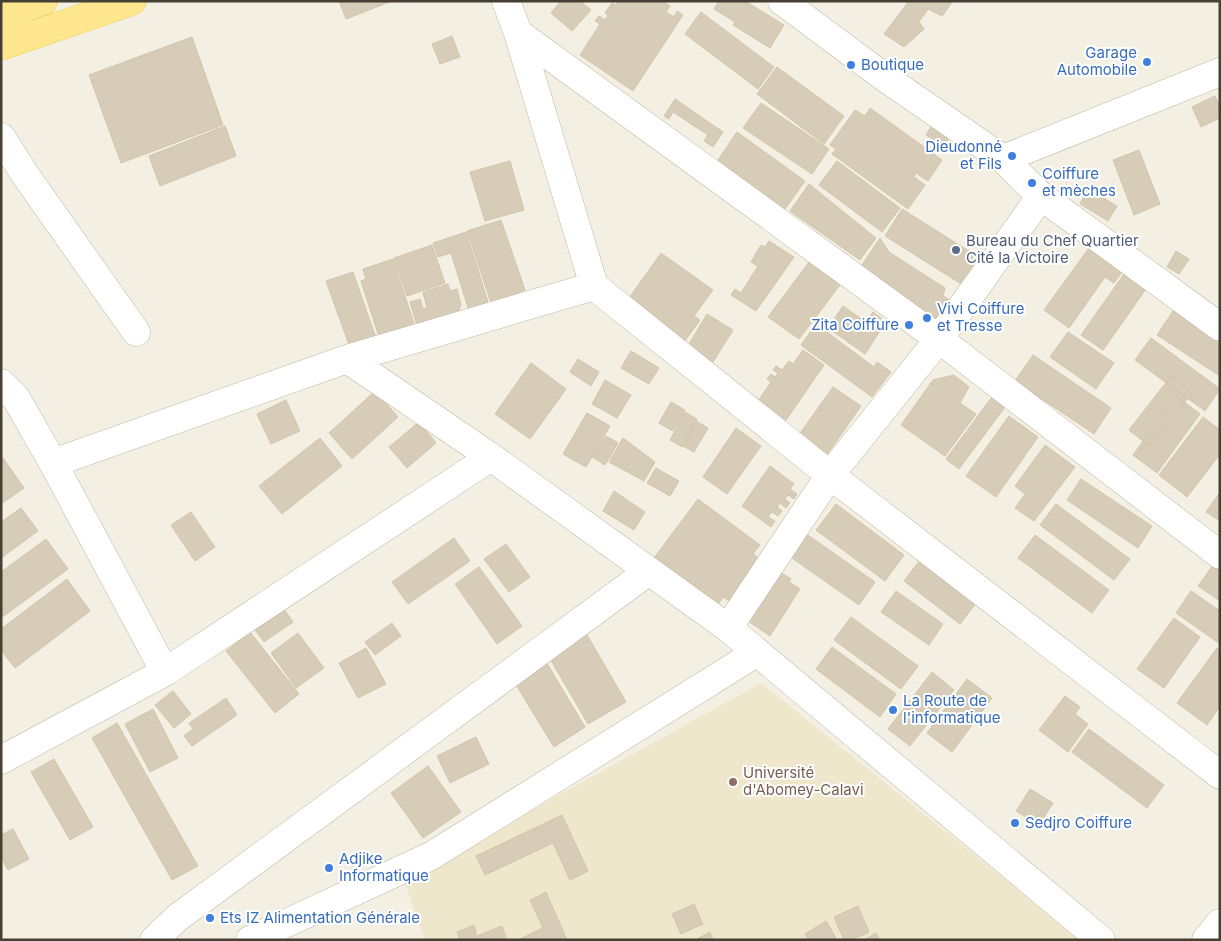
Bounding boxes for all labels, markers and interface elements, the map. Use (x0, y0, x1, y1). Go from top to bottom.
place label: Garage Automobile (1057, 43, 1137, 79)
place label: Boutique (861, 55, 924, 74)
marker: Garage Automobile (1141, 56, 1153, 68)
marker: Boutique (845, 59, 857, 71)
place label: Dieudonné et Fils (925, 137, 1002, 173)
marker: Dieudonné et Fils (1006, 150, 1018, 162)
place label: Coiffure et mèches (1042, 164, 1116, 200)
marker: Coiffure et mèches (1026, 177, 1038, 189)
place label: Bureau du Chef Quartier Cité la Victoire (966, 231, 1139, 267)
marker: Bureau du Chef Quartier Cité la Victoire (950, 244, 962, 256)
place label: Vivi Coiffure et Tresse (937, 299, 1024, 335)
marker: Vivi Coiffure et Tresse (921, 312, 933, 324)
place label: Zita Coiffure (811, 315, 899, 334)
marker: Zita Coiffure (903, 319, 915, 331)
place label: La Route de l'informatique (903, 691, 1001, 727)
marker: La Route de l'informatique (887, 704, 899, 716)
place label: Université d'Abomey-Calavi (743, 763, 864, 799)
marker: Université d'Abomey-Calavi (727, 776, 739, 788)
place label: Sedjro Coiffure (1025, 813, 1132, 832)
marker: Sedjro Coiffure (1009, 817, 1021, 829)
place label: Adjike Informatique (339, 849, 429, 885)
marker: Adjike Informatique (323, 862, 335, 874)
place label: Ets IZ Alimentation Générale (220, 908, 420, 927)
marker: Ets IZ Alimentation Générale (204, 912, 216, 924)

